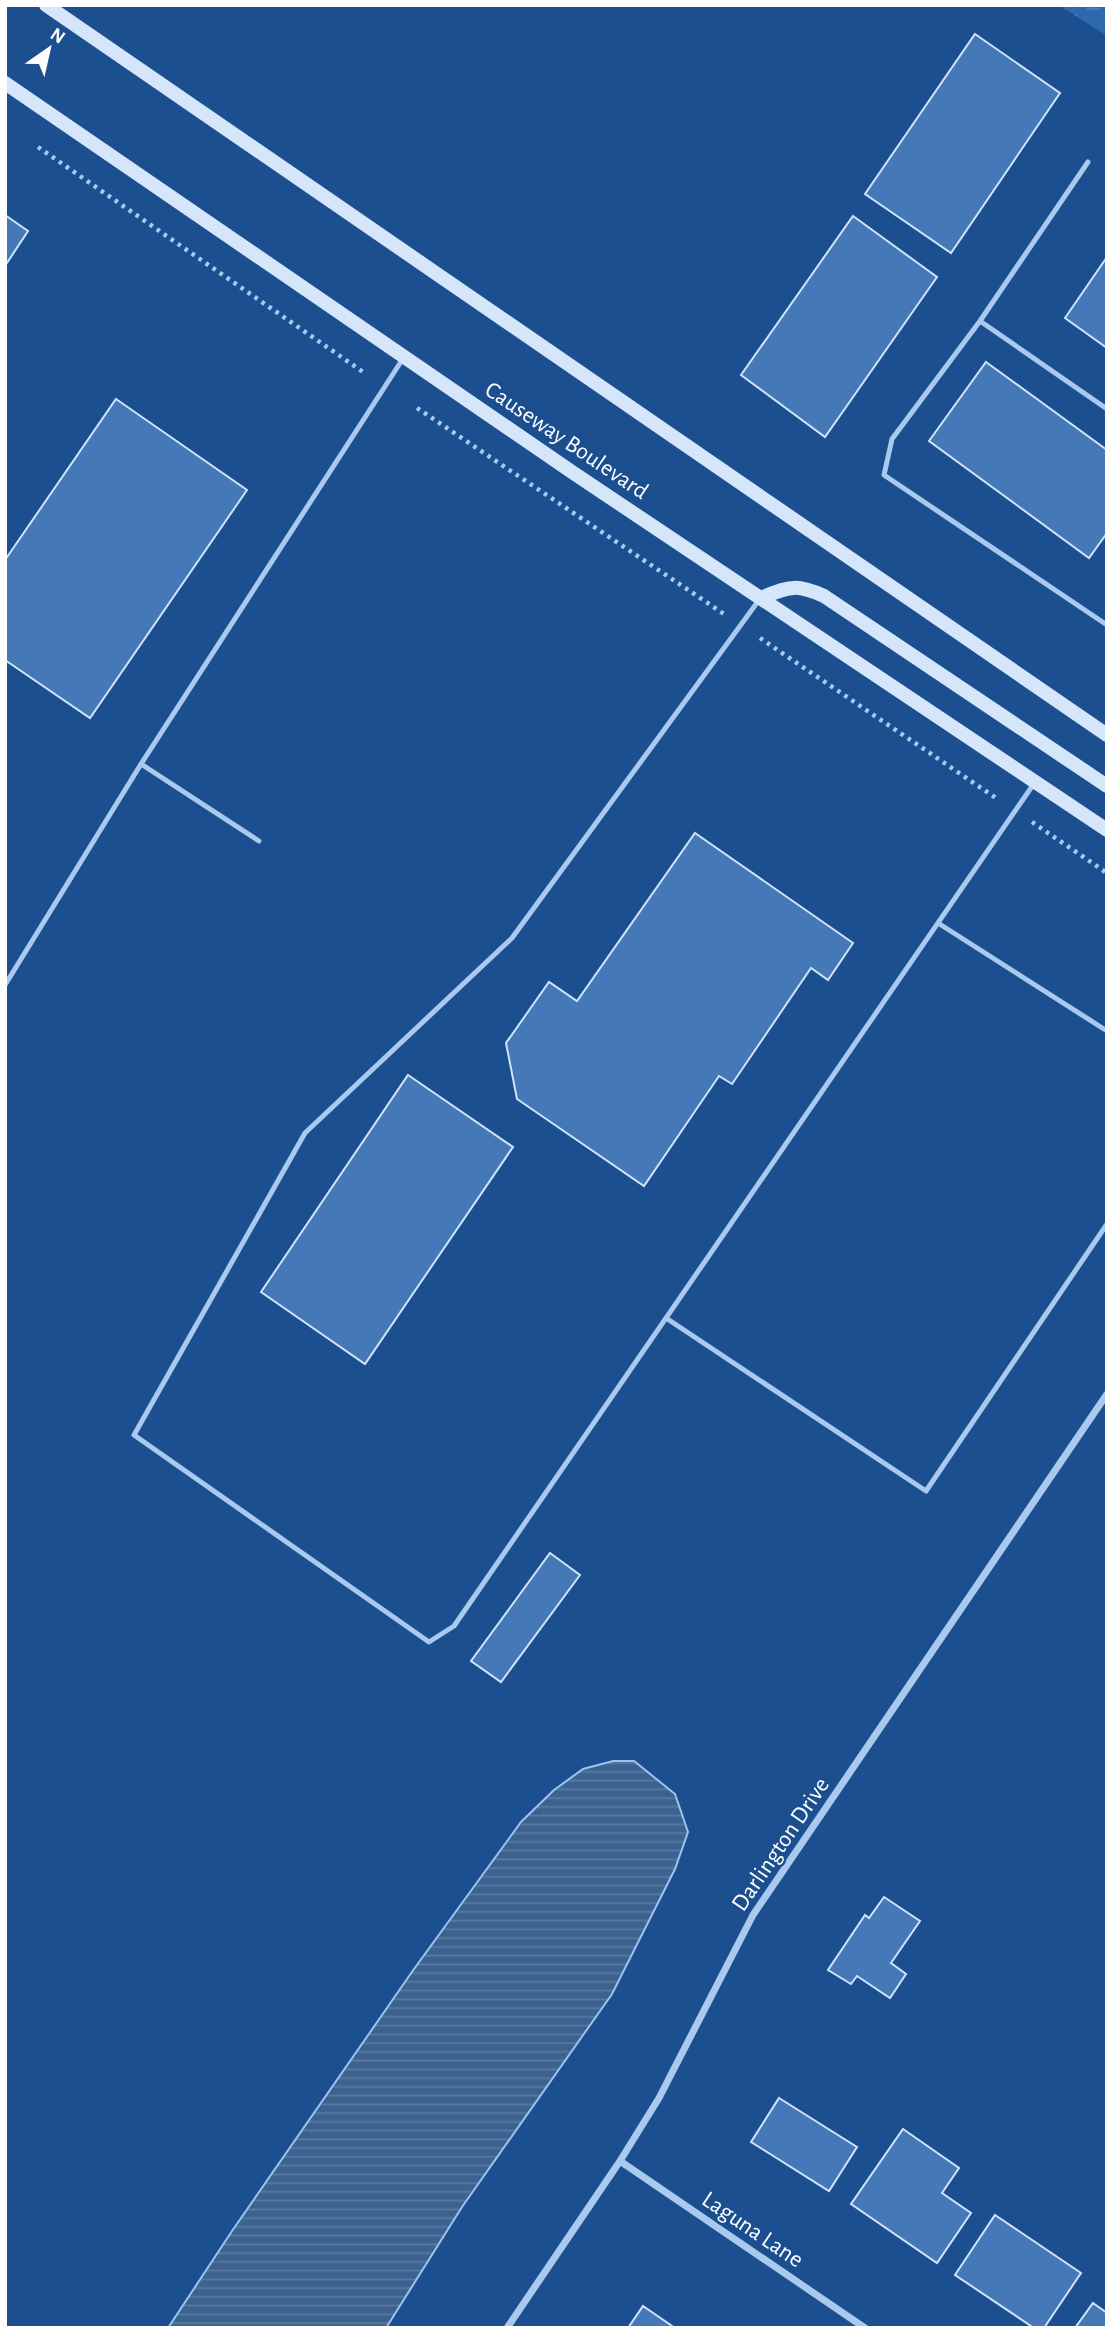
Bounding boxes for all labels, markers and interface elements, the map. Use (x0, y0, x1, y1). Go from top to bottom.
north arrow (14, 14, 84, 84)
text: N (47, 25, 68, 48)
street label: Causeway Boulevard (481, 377, 652, 504)
street label: Darlington Drive (728, 1774, 834, 1916)
street label: Laguna Lane (697, 2187, 807, 2272)

